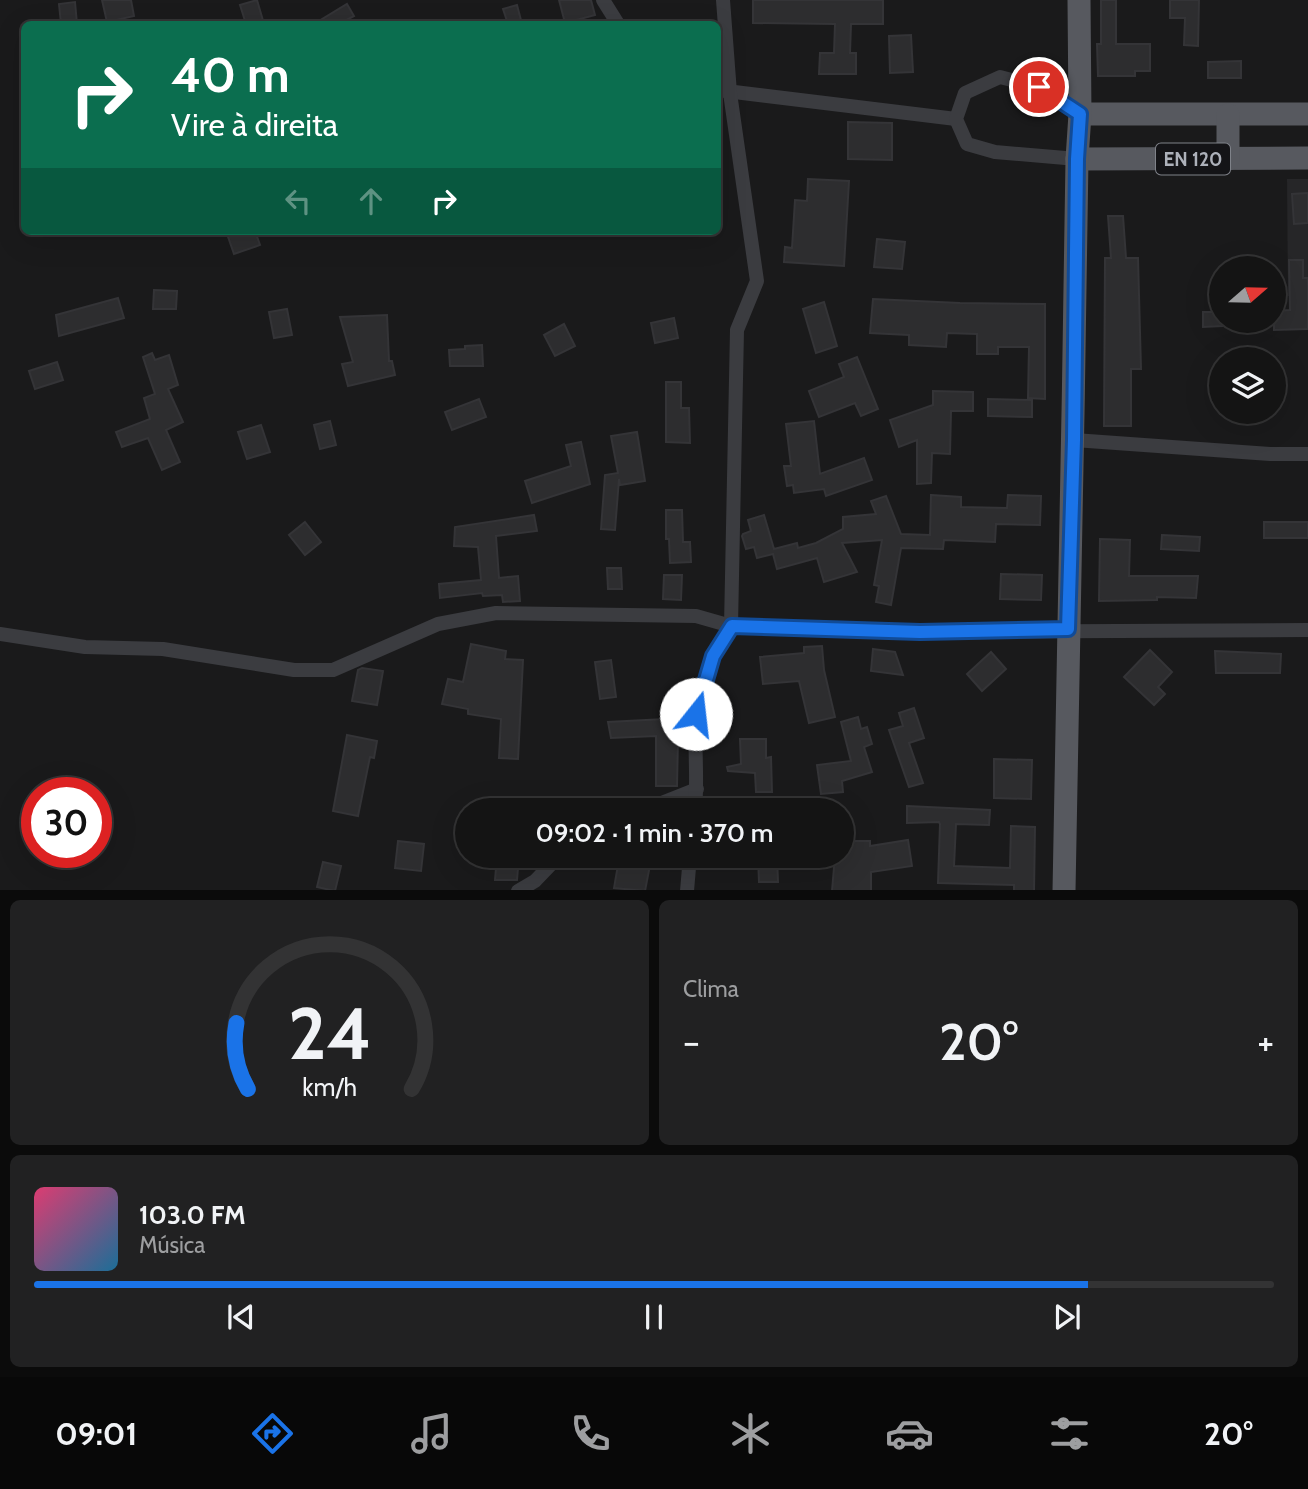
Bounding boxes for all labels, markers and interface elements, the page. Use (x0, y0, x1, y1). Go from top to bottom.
text: 40 m (171, 45, 290, 104)
icon: right (56, 49, 147, 140)
pin (1009, 57, 1069, 117)
icon: arrive (1020, 68, 1058, 106)
text: Vire à direita (171, 105, 338, 144)
road number: EN 120 (1156, 144, 1230, 174)
icon: left (279, 182, 317, 220)
icon: ahead (352, 182, 390, 220)
icon: right (425, 182, 463, 220)
north arrow (1209, 256, 1286, 332)
map controls (1209, 256, 1286, 424)
button: layers (1209, 347, 1286, 424)
position arrow (659, 677, 733, 751)
speed limit sign: 30 (21, 777, 112, 868)
text: 09:02 · 1 min · 370 m (535, 817, 774, 849)
text: Clima (683, 975, 739, 1003)
text: 24 (288, 989, 371, 1077)
text: 20° (939, 1010, 1018, 1073)
text: − (683, 1018, 700, 1065)
text: + (1257, 1018, 1274, 1065)
text: km/h (302, 1071, 357, 1101)
text: 103.0 FM (139, 1199, 246, 1231)
text: Música (139, 1231, 205, 1259)
icon: previous (222, 1298, 260, 1336)
icon: pause (635, 1298, 673, 1336)
icon: next (1048, 1298, 1086, 1336)
icon: directions (248, 1409, 297, 1458)
icon: music (407, 1409, 456, 1458)
icon: phone (566, 1409, 615, 1458)
icon: climate (726, 1409, 775, 1458)
icon: car (885, 1409, 934, 1458)
icon: filters (1045, 1409, 1094, 1458)
text: 09:01 (55, 1414, 137, 1453)
text: 20° (1204, 1414, 1253, 1453)

